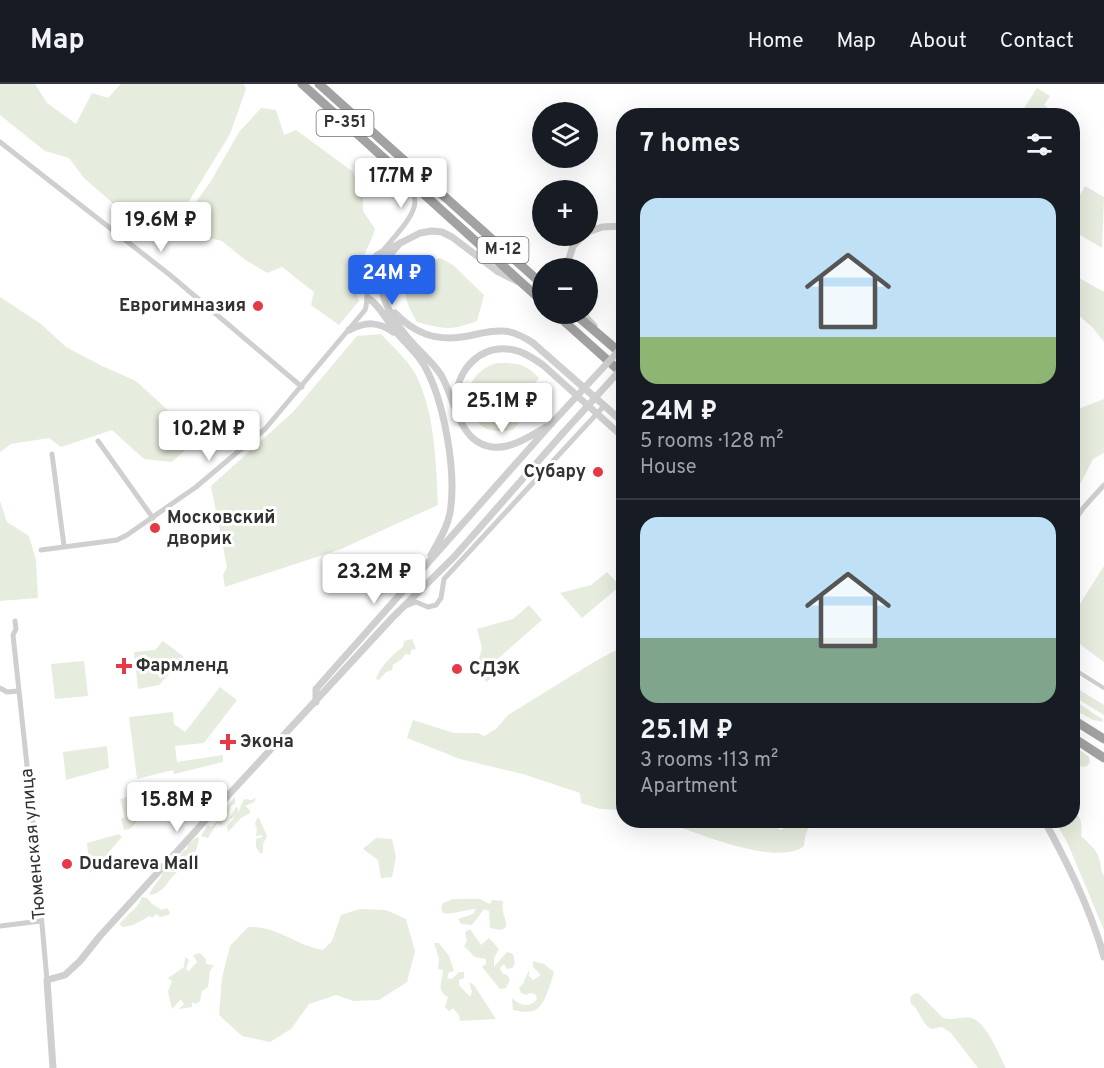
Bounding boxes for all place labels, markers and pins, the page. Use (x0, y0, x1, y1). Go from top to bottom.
pin: 17.7M ₽ (346, 158, 456, 209)
pin: 19.6M ₽ (106, 202, 216, 253)
pin: 24M ₽ (350, 255, 434, 306)
place label: Еврогимназия (119, 295, 246, 318)
marker: Еврогимназия (251, 299, 265, 313)
pin: 25.1M ₽ (447, 383, 557, 434)
pin: 10.2M ₽ (154, 411, 264, 462)
place label: Субару (524, 461, 586, 484)
marker: Субару (591, 465, 605, 479)
place label: Московский дворик (167, 507, 275, 551)
marker: Московский дворик (148, 521, 162, 535)
pin: 23.2M ₽ (319, 554, 429, 605)
place label: Фармленд (136, 655, 228, 678)
place label: СДЭК (469, 658, 521, 681)
marker: Фармленд (117, 659, 131, 673)
marker: СДЭК (450, 662, 464, 676)
place label: Экона (240, 731, 294, 754)
marker: Экона (221, 735, 235, 749)
pin: 15.8M ₽ (122, 782, 232, 833)
place label: Dudareva Mall (79, 853, 199, 876)
marker: Dudareva Mall (60, 857, 74, 871)

